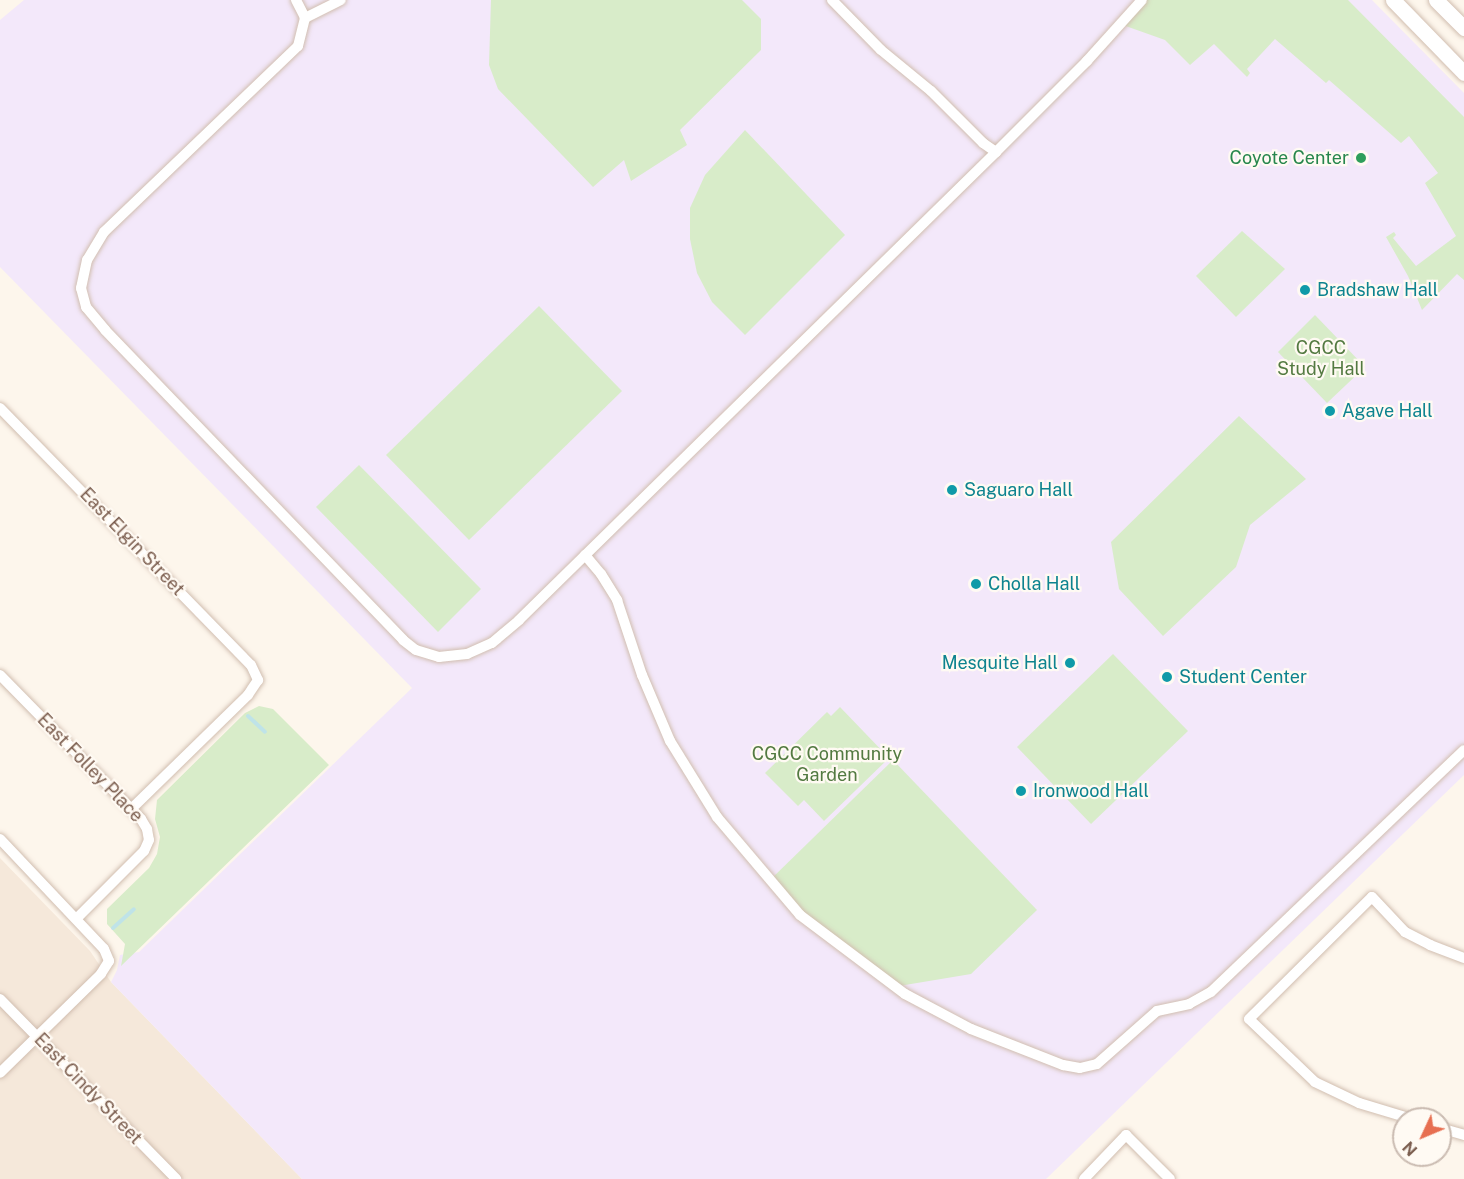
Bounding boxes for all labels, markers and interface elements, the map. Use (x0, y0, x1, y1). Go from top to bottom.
place label: Coyote Center (1229, 147, 1349, 169)
marker: Coyote Center (1354, 151, 1368, 165)
place label: Bradshaw Hall (1317, 279, 1438, 301)
marker: Bradshaw Hall (1298, 283, 1312, 297)
park label: CGCC Study Hall (1277, 338, 1365, 380)
place label: Agave Hall (1342, 400, 1433, 422)
marker: Agave Hall (1323, 404, 1337, 418)
place label: Saguaro Hall (964, 479, 1073, 501)
marker: Saguaro Hall (945, 483, 959, 497)
street label: East Elgin Street (75, 484, 189, 600)
place label: Cholla Hall (988, 573, 1080, 595)
marker: Cholla Hall (969, 577, 983, 591)
place label: Mesquite Hall (942, 652, 1058, 674)
marker: Mesquite Hall (1063, 656, 1077, 670)
place label: Student Center (1179, 666, 1307, 688)
marker: Student Center (1160, 670, 1174, 684)
street label: East Folley Place (33, 709, 147, 827)
park label: CGCC Community Garden (752, 744, 902, 786)
place label: Ironwood Hall (1033, 780, 1149, 802)
marker: Ironwood Hall (1014, 784, 1028, 798)
street label: East Cindy Street (30, 1029, 146, 1149)
north arrow (1392, 1107, 1452, 1167)
text: N (1399, 1137, 1421, 1160)

